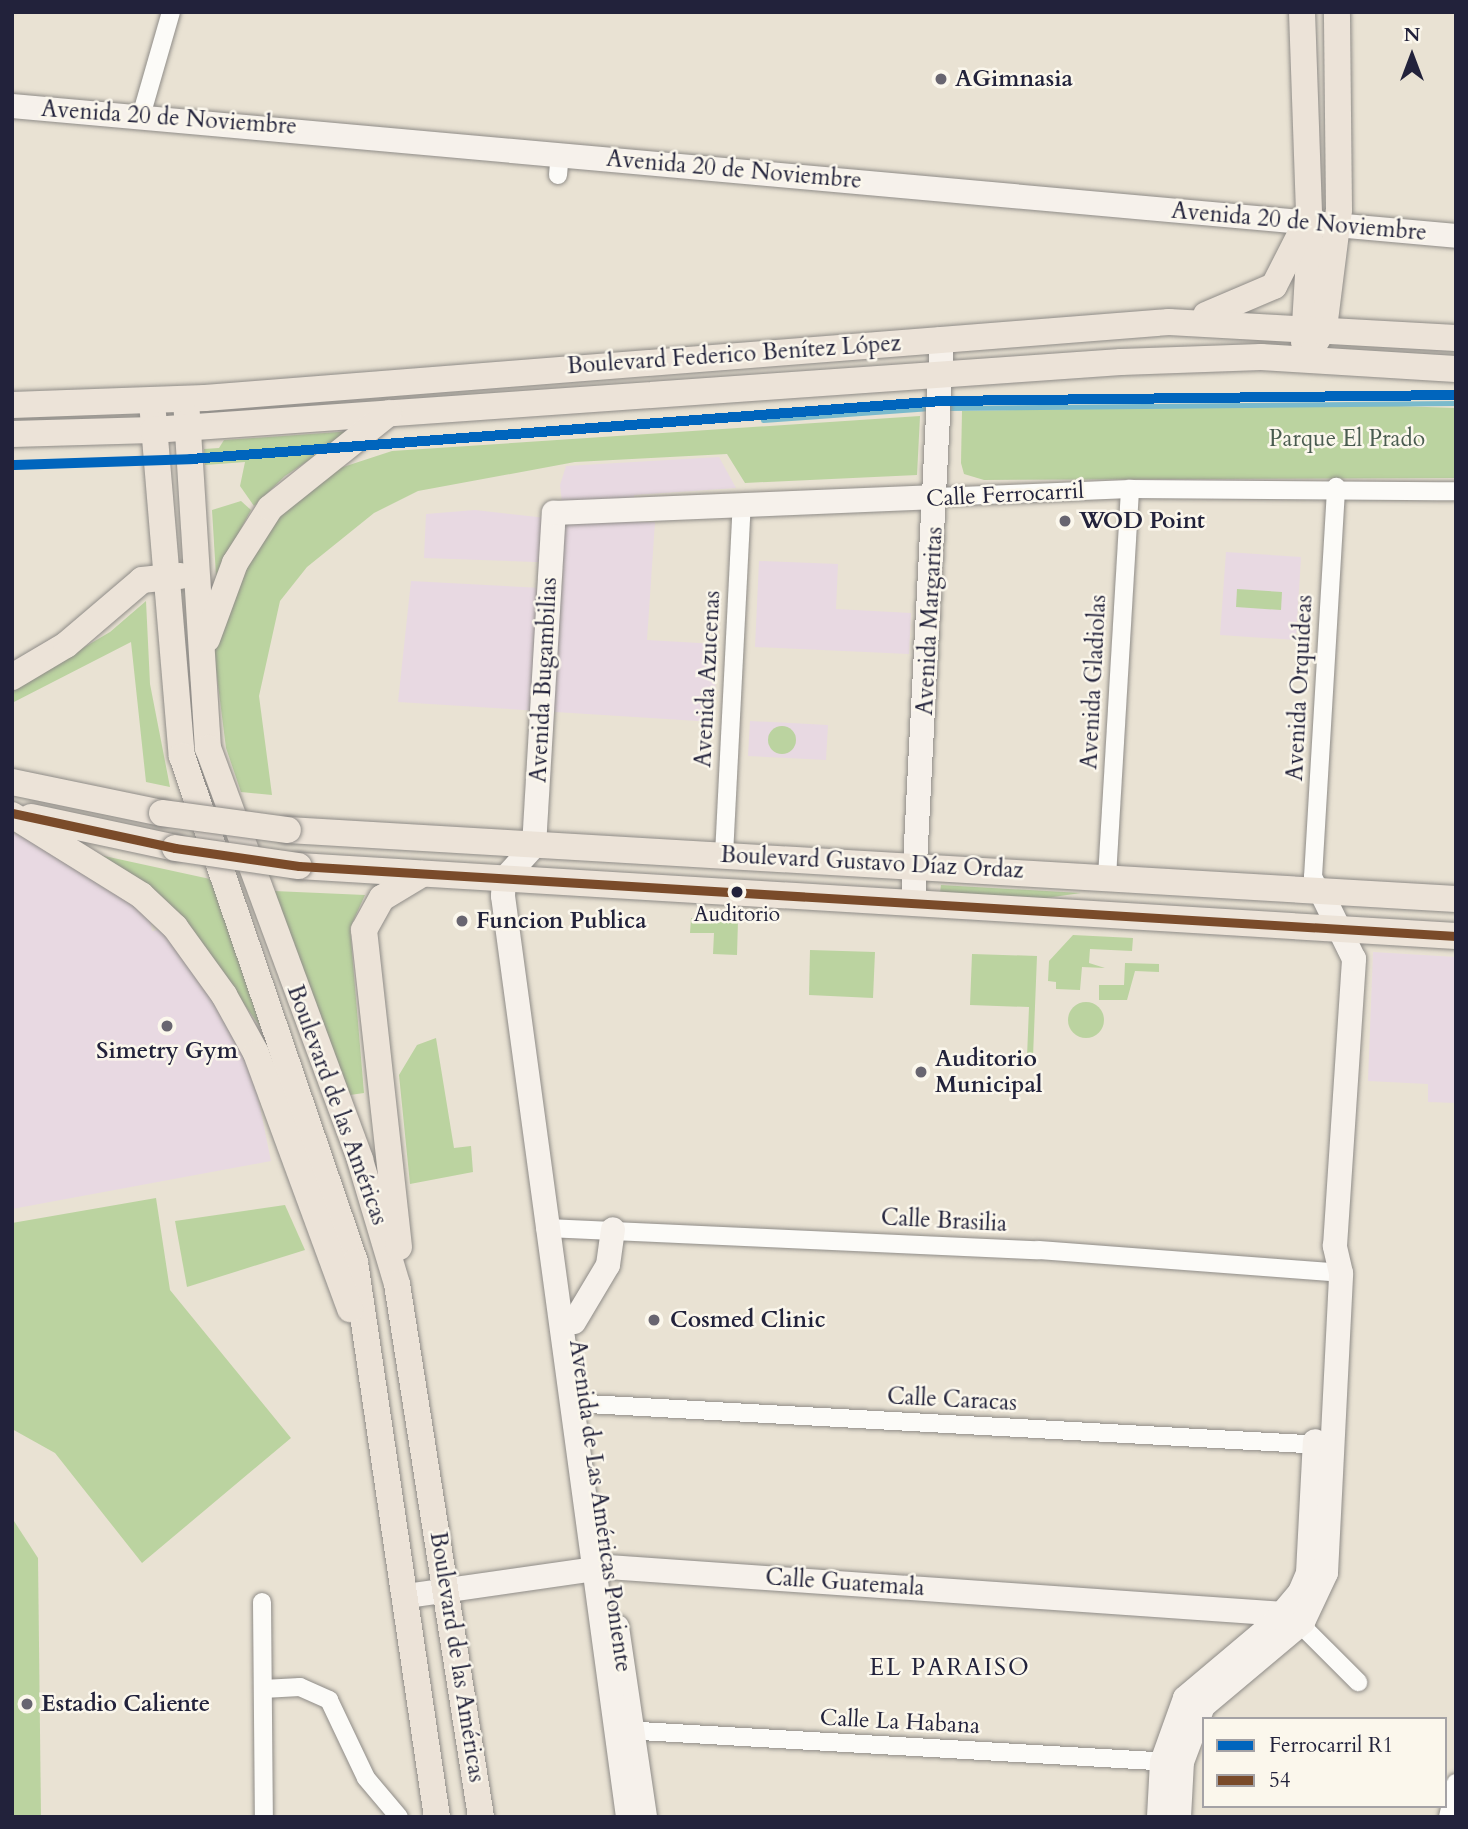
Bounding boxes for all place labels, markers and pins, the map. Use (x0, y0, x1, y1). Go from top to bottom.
place label: AGimnasia (955, 65, 1073, 93)
marker: AGimnasia (933, 71, 949, 87)
place label: WOD Point (1079, 507, 1205, 535)
marker: WOD Point (1057, 513, 1073, 529)
marker: Auditorio (730, 885, 744, 899)
place label: Auditorio (694, 902, 780, 928)
place label: Funcion Publica (476, 907, 647, 935)
marker: Funcion Publica (454, 913, 470, 929)
marker: Simetry Gym (159, 1018, 175, 1034)
place label: Simetry Gym (96, 1037, 238, 1065)
place label: Auditorio Municipal (935, 1045, 1043, 1099)
marker: Auditorio Municipal (913, 1064, 929, 1080)
place label: Cosmed Clinic (670, 1306, 826, 1334)
marker: Cosmed Clinic (644, 1310, 664, 1330)
place label: Estadio Caliente (41, 1690, 210, 1718)
marker: Estadio Caliente (19, 1696, 35, 1712)

